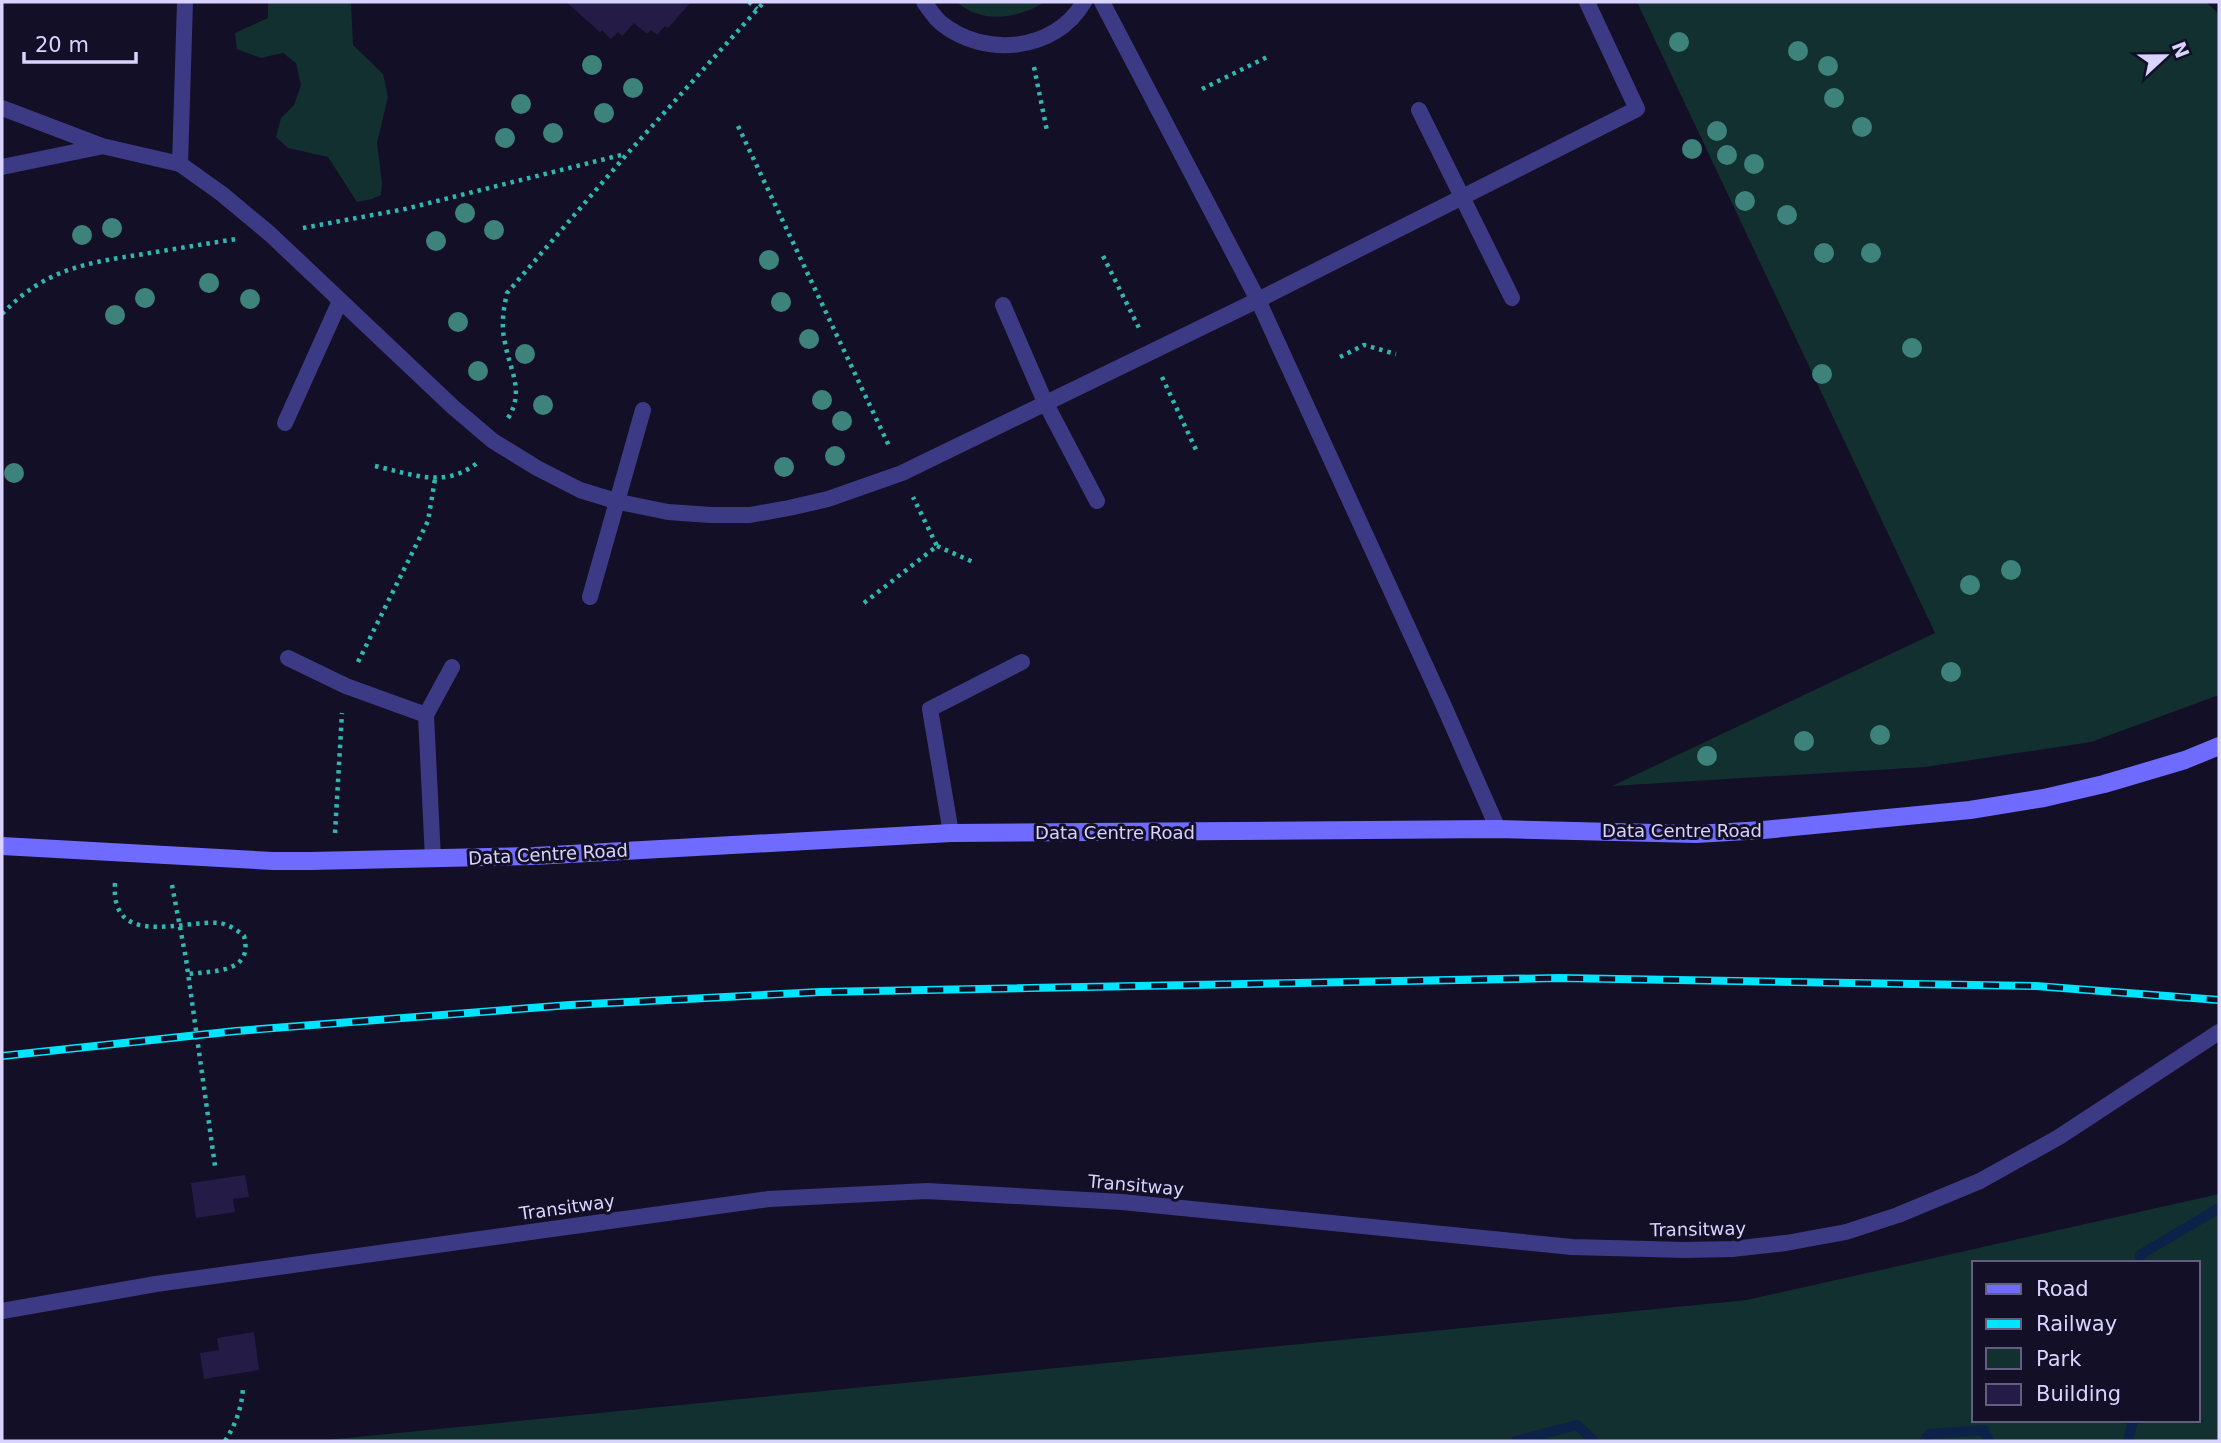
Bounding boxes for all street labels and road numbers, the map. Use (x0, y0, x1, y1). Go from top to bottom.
street label: Data Centre Road (1602, 820, 1762, 841)
street label: Data Centre Road (1035, 822, 1195, 843)
street label: Data Centre Road (468, 839, 628, 869)
street label: Transitway (1086, 1170, 1185, 1200)
street label: Transitway (517, 1190, 616, 1224)
street label: Transitway (1649, 1218, 1747, 1240)

